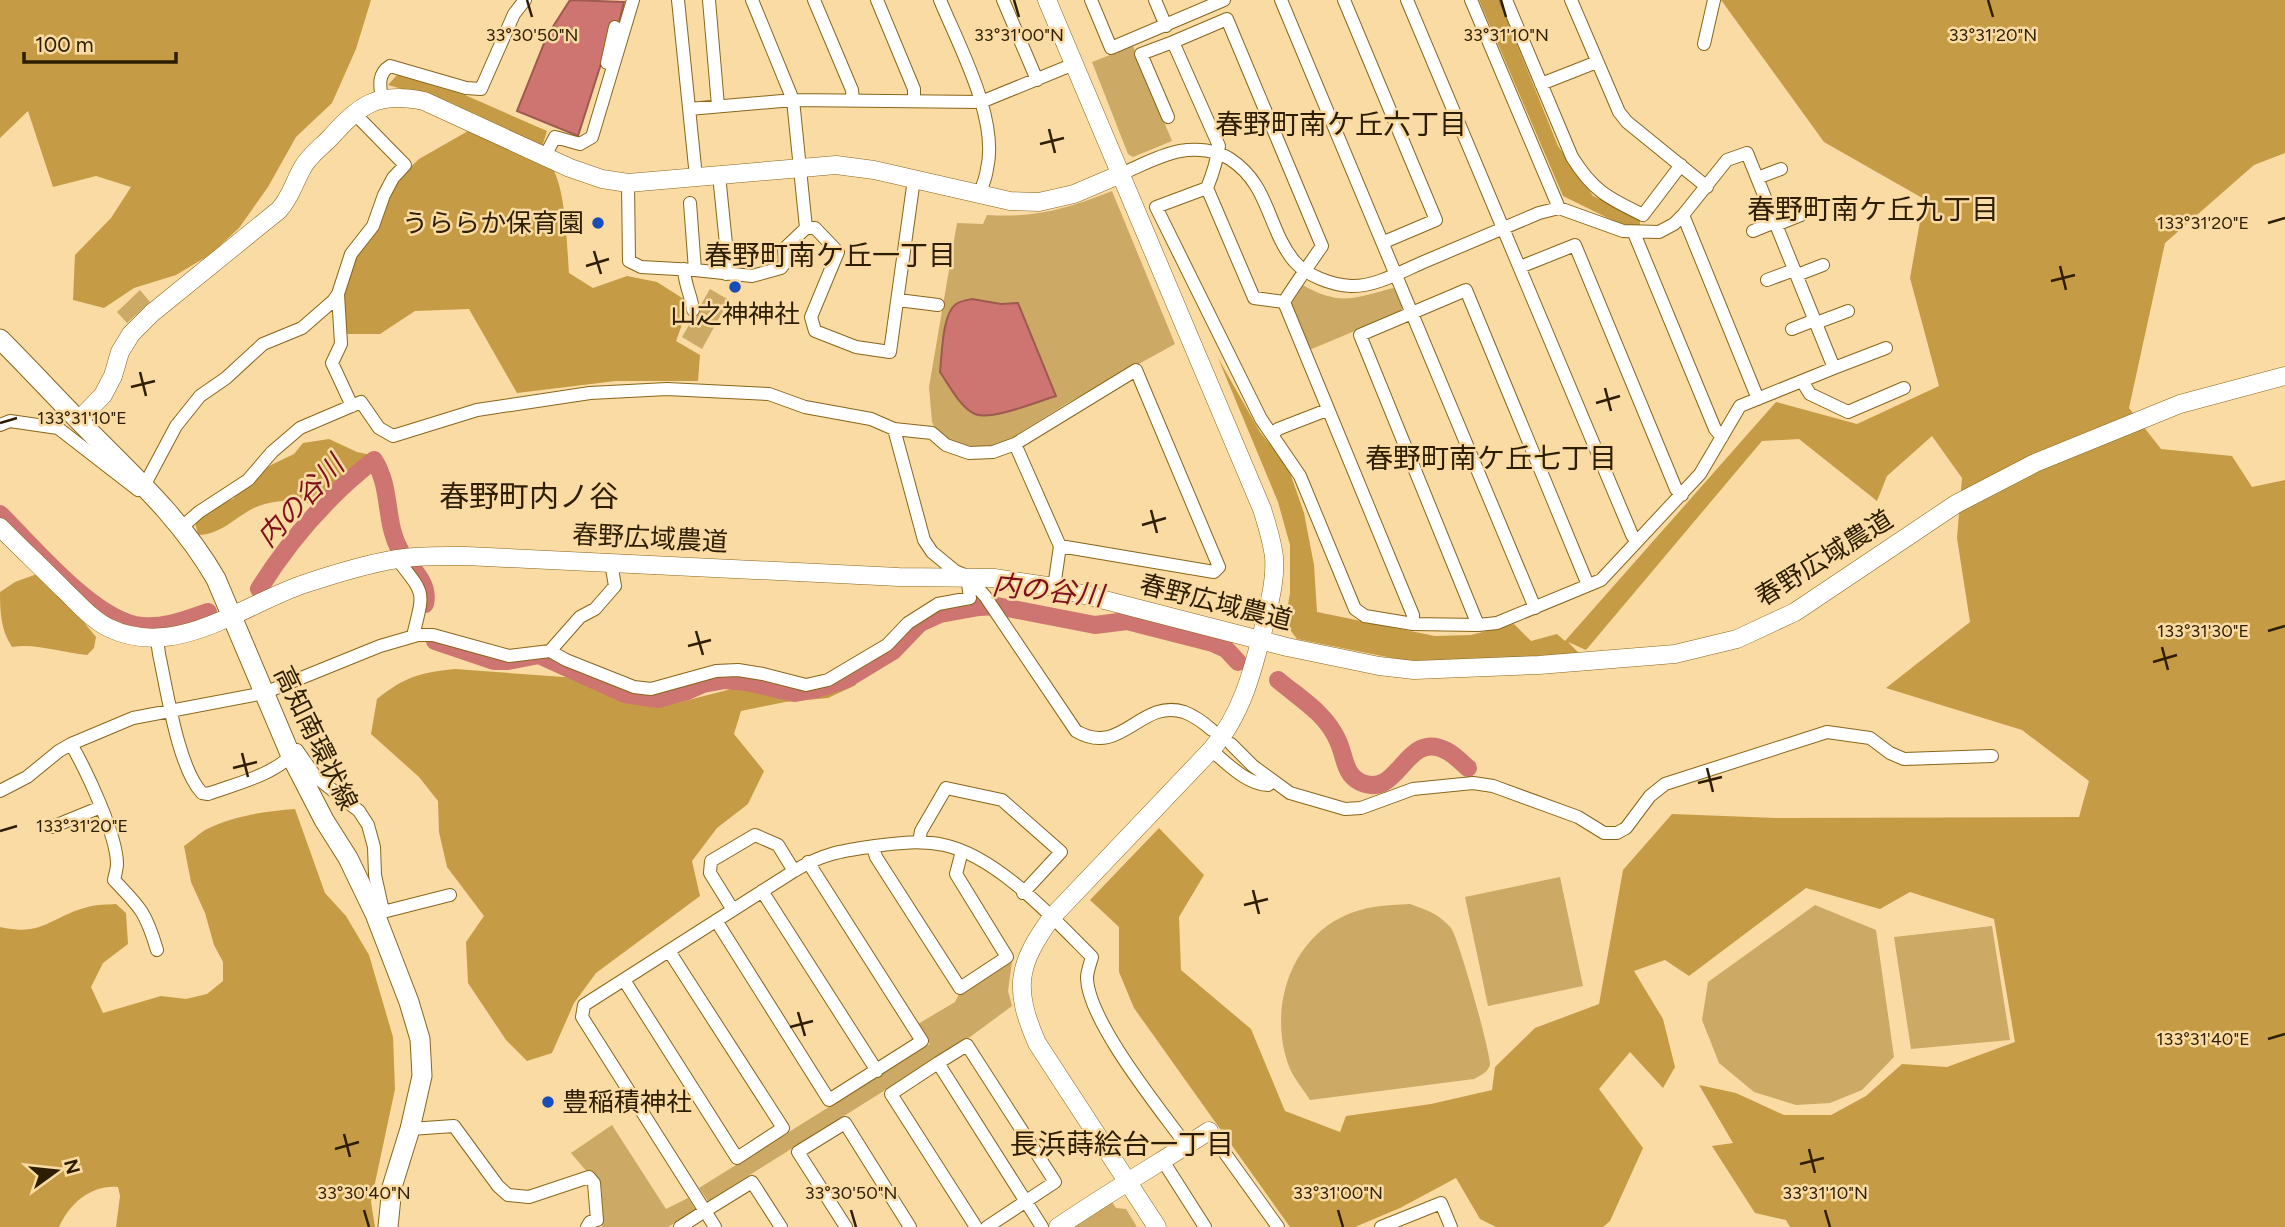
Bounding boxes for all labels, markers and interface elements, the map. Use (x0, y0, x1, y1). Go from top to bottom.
scale bar (24, 21, 177, 65)
text: 33°30'50"N (486, 24, 578, 46)
text: 33°31'00"N (974, 24, 1064, 46)
text: 33°31'10"N (1463, 24, 1549, 46)
text: 33°31'20"N (1949, 24, 2037, 46)
text: 100 m (35, 32, 94, 57)
district label: 春野町南ケ丘六丁目 (1215, 107, 1467, 141)
district label: 春野町南ケ丘九丁目 (1747, 192, 1999, 226)
place label: うららか保育園 (402, 207, 584, 239)
text: 133°31'20"E (2157, 212, 2249, 234)
marker: うららか保育園 (590, 215, 606, 231)
district label: 春野町南ケ丘一丁目 (704, 238, 956, 272)
marker: 山之神神社 (727, 279, 743, 295)
place label: 山之神神社 (670, 298, 800, 330)
text: 133°31'10"E (37, 407, 127, 429)
district label: 春野町南ケ丘七丁目 (1365, 441, 1617, 475)
water label: 内の谷川 (249, 446, 353, 554)
district label: 春野町内ノ谷 (439, 478, 619, 515)
street label: 春野広域農道 (1749, 503, 1899, 613)
street label: 春野広域農道 (571, 518, 729, 558)
water label: 内の谷川 (991, 567, 1108, 613)
street label: 春野広域農道 (1136, 568, 1296, 636)
text: 133°31'30"E (2157, 620, 2249, 642)
street label: 高知南環状線 (267, 661, 365, 815)
text: 133°31'20"E (36, 815, 128, 837)
text: 133°31'40"E (2156, 1028, 2250, 1050)
place label: 豊稲積神社 (562, 1086, 692, 1118)
marker: 豊稲積神社 (540, 1094, 556, 1110)
district label: 長浜蒔絵台一丁目 (1010, 1127, 1234, 1161)
north arrow (21, 1136, 91, 1206)
text: N (59, 1157, 85, 1177)
text: 33°30'40"N (317, 1182, 411, 1204)
text: 33°30'50"N (805, 1182, 897, 1204)
text: 33°31'00"N (1293, 1182, 1383, 1204)
text: 33°31'10"N (1782, 1182, 1868, 1204)

